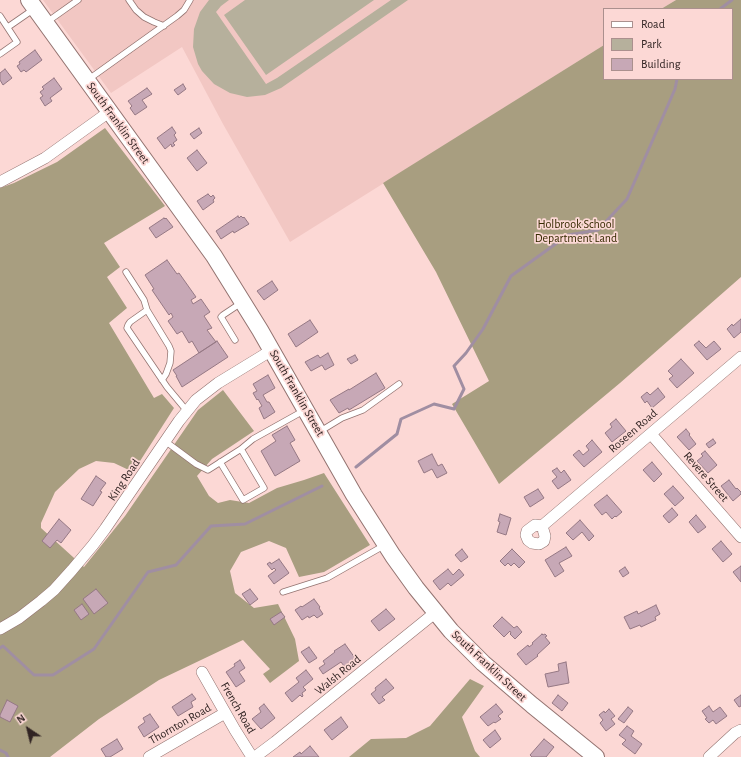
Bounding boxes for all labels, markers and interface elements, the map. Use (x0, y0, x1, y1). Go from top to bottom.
legend (603, 8, 733, 80)
text: Road (641, 18, 665, 30)
text: Park (641, 38, 662, 50)
text: Building (641, 58, 681, 70)
street label: South Franklin Street (84, 79, 152, 167)
park label: Holbrook School Department Land (535, 217, 617, 245)
street label: South Franklin Street (266, 347, 328, 439)
street label: Roseen Road (606, 406, 660, 456)
street label: Revere Street (680, 449, 732, 505)
street label: King Road (105, 456, 143, 504)
street label: South Franklin Street (448, 628, 530, 704)
street label: Walsh Road (312, 652, 364, 698)
street label: French Road (217, 680, 259, 736)
street label: Thornton Road (146, 700, 214, 748)
north arrow (8, 709, 48, 749)
text: N (15, 712, 27, 725)

